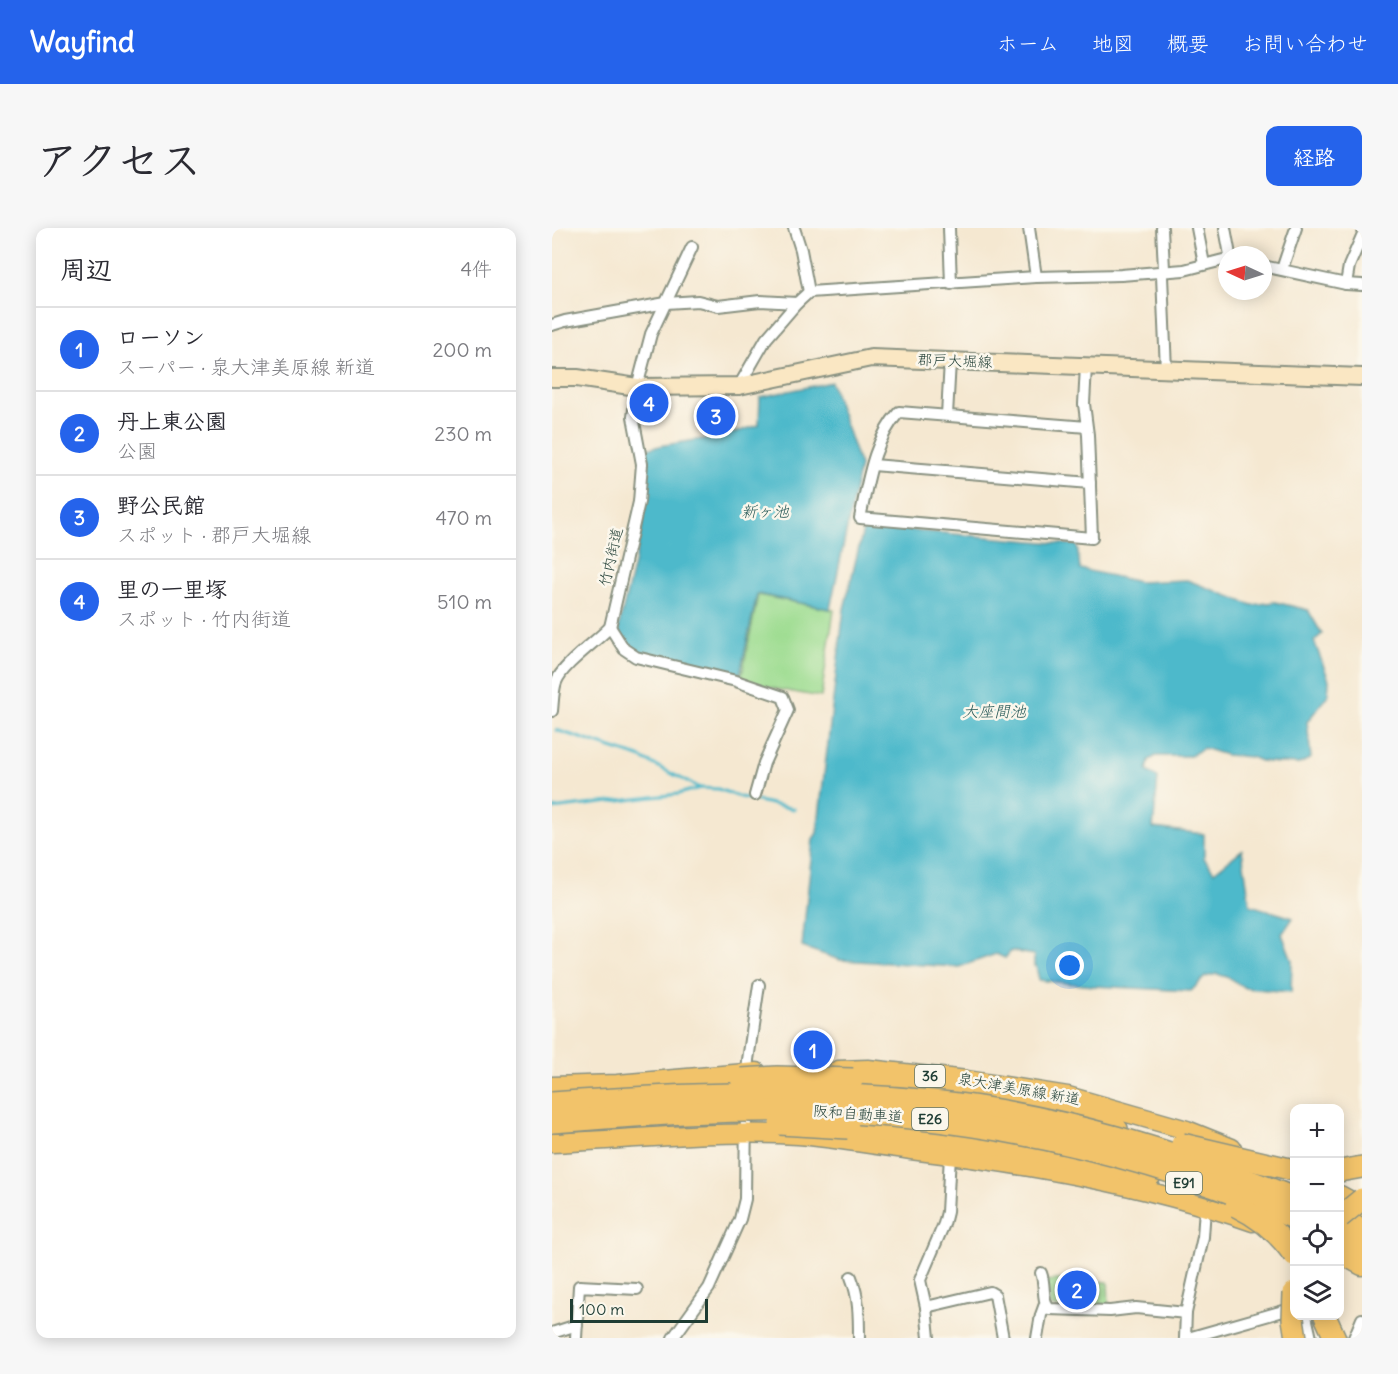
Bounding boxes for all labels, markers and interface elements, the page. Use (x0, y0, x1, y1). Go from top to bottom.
text: Wayfind (30, 24, 134, 60)
text: ホーム (997, 30, 1059, 57)
text: 地図 (1092, 30, 1134, 57)
text: 概要 (1167, 30, 1209, 57)
text: お問い合わせ (1242, 30, 1368, 57)
button: 経路 (1266, 126, 1362, 186)
text: アクセス (36, 134, 201, 186)
north arrow (1218, 246, 1272, 300)
text: 周辺 (60, 253, 112, 286)
text: 4件 (460, 256, 492, 281)
text: ローソン (117, 323, 205, 351)
text: 1 (76, 337, 83, 362)
text: 200 m (432, 337, 492, 362)
street label: 郡戸大堀線 (917, 350, 993, 371)
text: スーパー · 泉大津美原線 新道 (117, 354, 375, 379)
pin: 4 (630, 380, 668, 426)
pin: 3 (696, 394, 736, 438)
text: 丹上東公園 (117, 407, 227, 435)
text: 2 (74, 421, 85, 446)
text: 230 m (434, 421, 492, 446)
text: 公園 (117, 438, 157, 463)
text: 野公民館 (117, 491, 205, 519)
water label: 新ヶ池 (741, 501, 790, 521)
text: 3 (74, 505, 85, 530)
text: 470 m (435, 505, 492, 530)
text: スポット · 郡戸大堀線 (117, 522, 311, 547)
street label: 竹内街道 (595, 526, 627, 588)
text: 里の一里塚 (117, 575, 227, 603)
text: 4 (74, 589, 85, 614)
text: 510 m (437, 589, 492, 614)
text: スポット · 竹内街道 (117, 606, 291, 631)
water label: 大座間池 (962, 701, 1027, 721)
your location (1055, 951, 1084, 980)
pin: 1 (794, 1028, 832, 1072)
road number: 36 (915, 1065, 945, 1087)
street label: 泉大津美原線 新道 (957, 1068, 1082, 1109)
street label: 阪和自動車道 (812, 1101, 904, 1126)
map controls (1290, 1104, 1344, 1320)
button: + (1290, 1104, 1344, 1158)
road number: E26 (912, 1108, 948, 1130)
button: − (1290, 1158, 1344, 1212)
road number: E91 (1166, 1172, 1202, 1194)
button: locate (1290, 1212, 1344, 1266)
button: layers (1290, 1266, 1344, 1320)
pin: 2 (1058, 1268, 1096, 1312)
scale bar (570, 1296, 708, 1324)
text: 100 m (579, 1299, 624, 1319)

